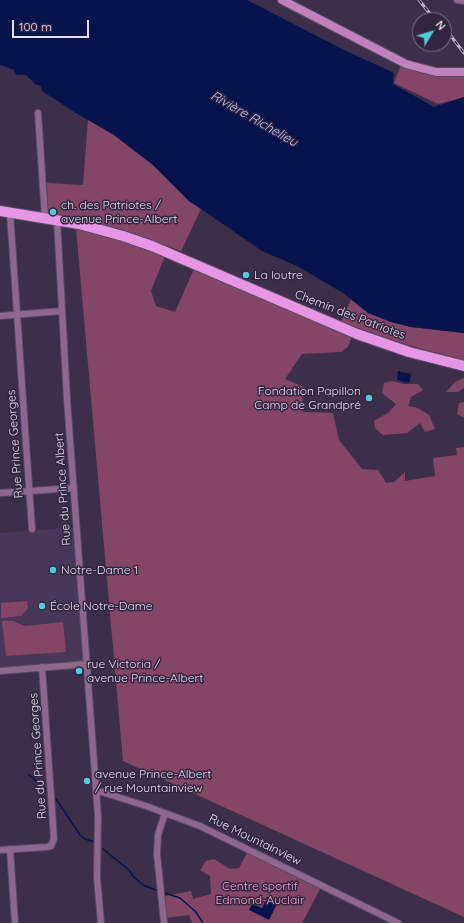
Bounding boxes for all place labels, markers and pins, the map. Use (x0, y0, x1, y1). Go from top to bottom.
place label: ch. des Patriotes / avenue Prince-Albert (61, 198, 177, 226)
marker: ch. des Patriotes / avenue Prince-Albert (48, 207, 58, 217)
place label: La loutre (254, 268, 303, 282)
marker: La loutre (241, 270, 251, 280)
place label: Fondation Papillon Camp de Grandpré (254, 384, 361, 412)
marker: Fondation Papillon Camp de Grandpré (364, 393, 374, 403)
place label: Notre-Dame 1 (61, 563, 138, 577)
marker: Notre-Dame 1 (48, 565, 58, 575)
place label: École Notre-Dame (50, 599, 152, 613)
marker: École Notre-Dame (37, 601, 47, 611)
place label: rue Victoria / avenue Prince-Albert (87, 657, 203, 685)
marker: rue Victoria / avenue Prince-Albert (74, 666, 84, 676)
place label: avenue Prince-Albert / rue Mountainview (95, 767, 211, 795)
marker: avenue Prince-Albert / rue Mountainview (82, 776, 92, 786)

